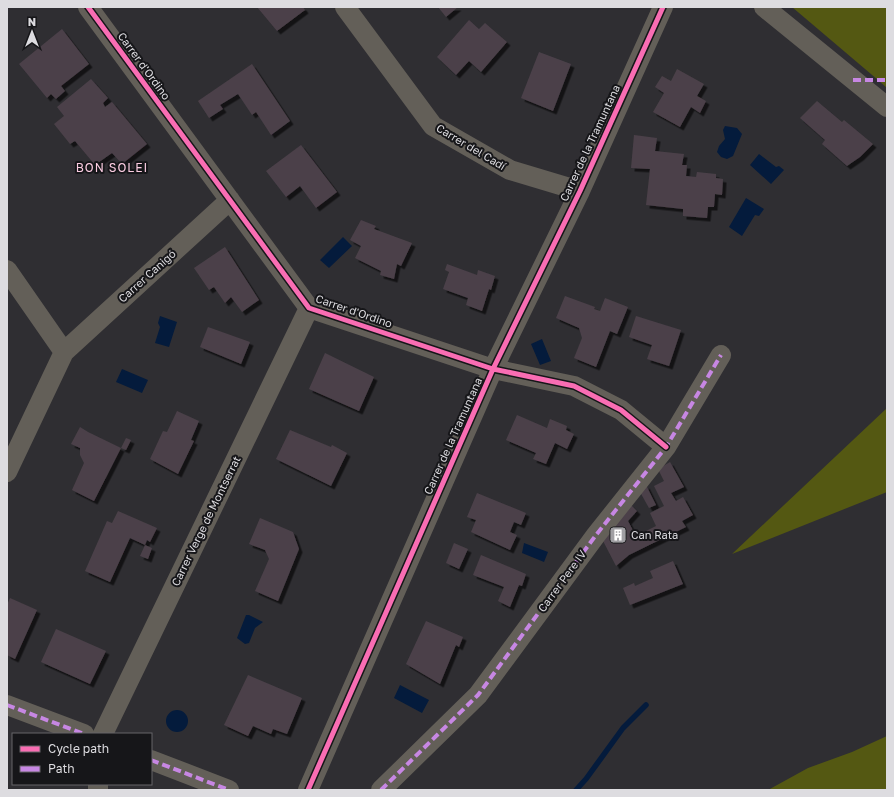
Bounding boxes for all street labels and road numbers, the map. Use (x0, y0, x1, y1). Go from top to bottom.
street label: Carrer d'Ordino (116, 29, 173, 102)
street label: Carrer de la Tramuntana (557, 83, 622, 203)
street label: Carrer del Cadí (434, 121, 509, 173)
street label: Carrer Canigó (115, 246, 178, 305)
street label: Carrer d'Ordino (314, 291, 395, 330)
street label: Carrer de la Tramuntana (421, 375, 484, 496)
street label: Carrer Verge de Montserrat (168, 454, 243, 588)
street label: Carrer Pere IV (535, 547, 589, 614)

